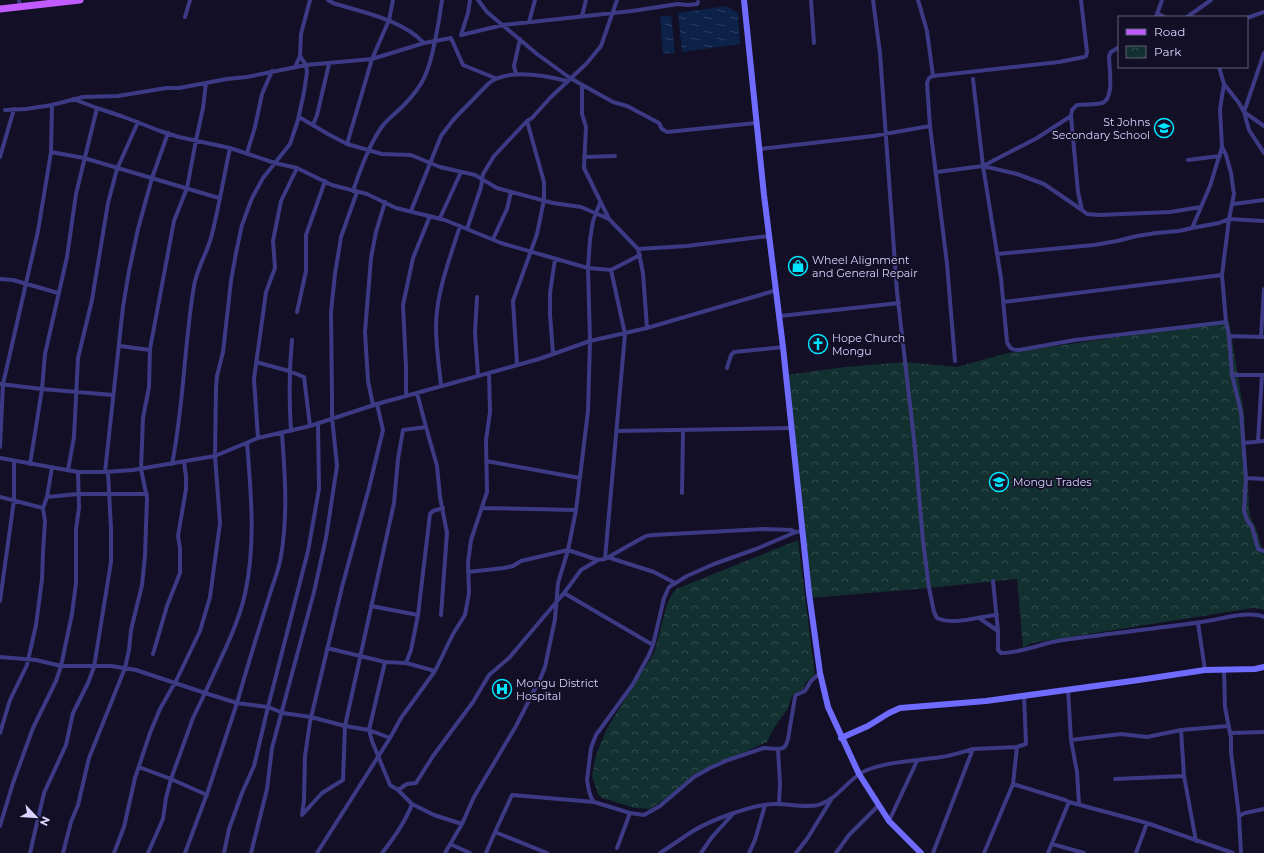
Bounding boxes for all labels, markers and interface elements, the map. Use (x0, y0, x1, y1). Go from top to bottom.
legend (1118, 16, 1248, 68)
text: Road (1154, 24, 1185, 39)
text: Park (1154, 44, 1182, 59)
place label: St Johns Secondary School (1052, 115, 1151, 142)
school or university icon: St Johns Secondary School (1153, 117, 1175, 139)
place label: Wheel Alignment and General Repair (812, 253, 918, 280)
shop icon: Wheel Alignment and General Repair (787, 255, 809, 277)
place label: Hope Church Mongu (832, 331, 905, 358)
church icon: Hope Church Mongu (807, 333, 829, 355)
school or university icon: Mongu Trades (988, 471, 1010, 493)
place label: Mongu Trades (1013, 475, 1092, 489)
place label: Mongu District Hospital (516, 676, 599, 703)
hospital icon: Mongu District Hospital (491, 678, 513, 700)
north arrow (16, 797, 56, 837)
text: N (37, 814, 53, 828)

